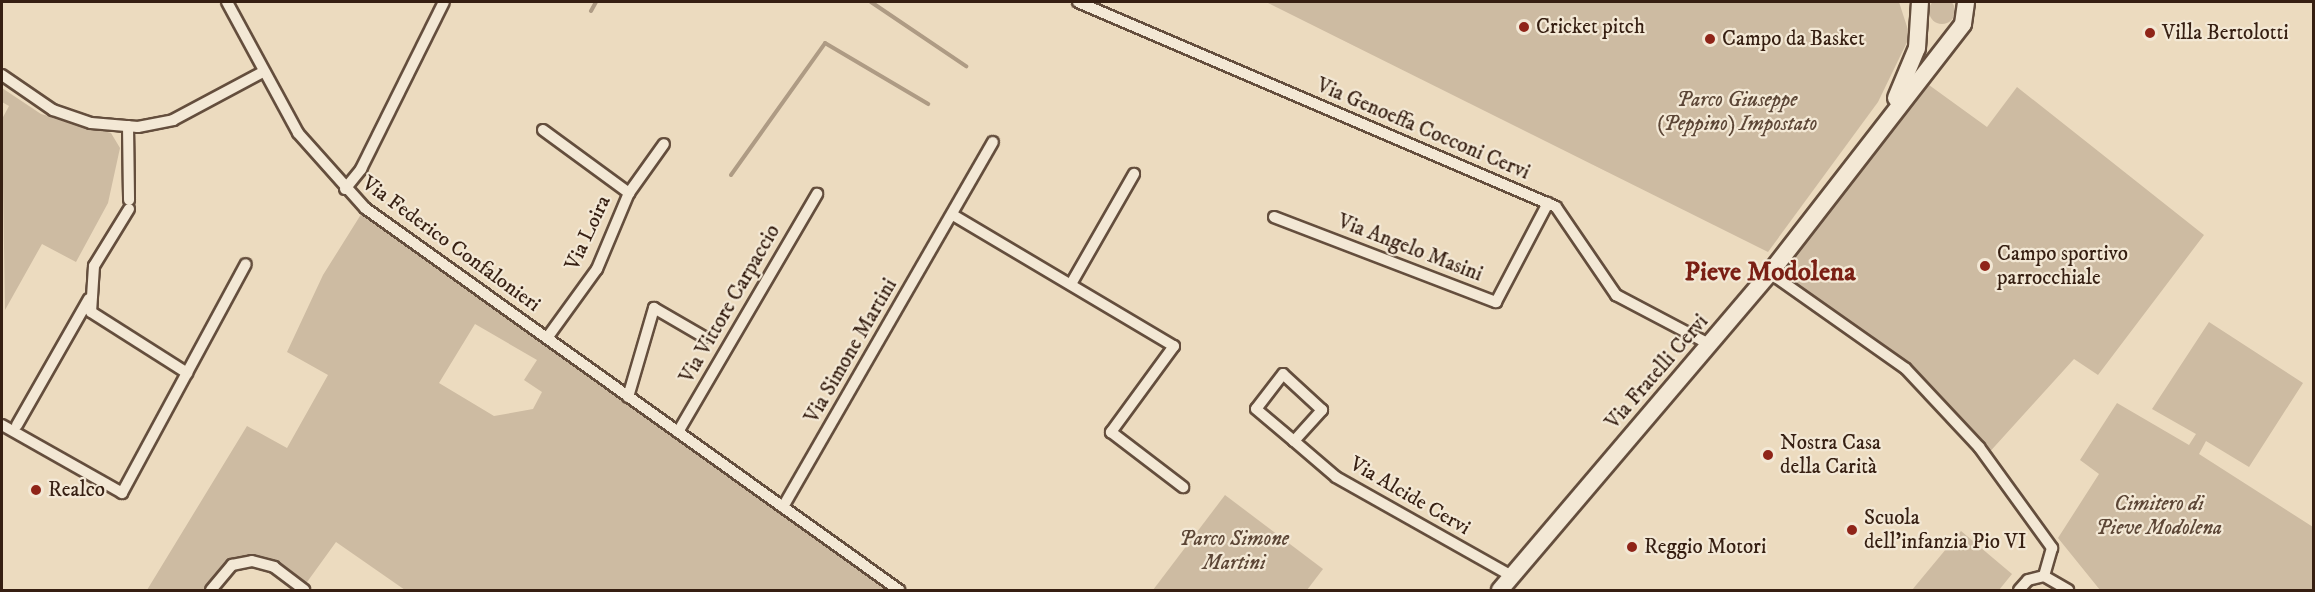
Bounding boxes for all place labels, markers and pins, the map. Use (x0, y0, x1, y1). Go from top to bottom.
place label: Cricket pitch (1536, 14, 1645, 40)
marker: Cricket pitch (1517, 20, 1531, 34)
place label: Villa Bertolotti (2162, 20, 2289, 46)
place label: Campo da Basket (1722, 26, 1865, 52)
marker: Villa Bertolotti (2143, 26, 2157, 40)
marker: Campo da Basket (1703, 32, 1717, 46)
place label: Campo sportivo parrocchiale (1997, 241, 2128, 291)
marker: Campo sportivo parrocchiale (1978, 259, 1992, 273)
place label: Nostra Casa della Carità (1780, 430, 1881, 480)
marker: Nostra Casa della Carità (1761, 448, 1775, 462)
place label: Realco (48, 477, 105, 503)
marker: Realco (29, 483, 43, 497)
place label: Scuola dell'infanzia Pio VI (1864, 505, 2026, 555)
marker: Scuola dell'infanzia Pio VI (1845, 523, 1859, 537)
place label: Reggio Motori (1644, 534, 1766, 560)
marker: Reggio Motori (1625, 540, 1639, 554)

